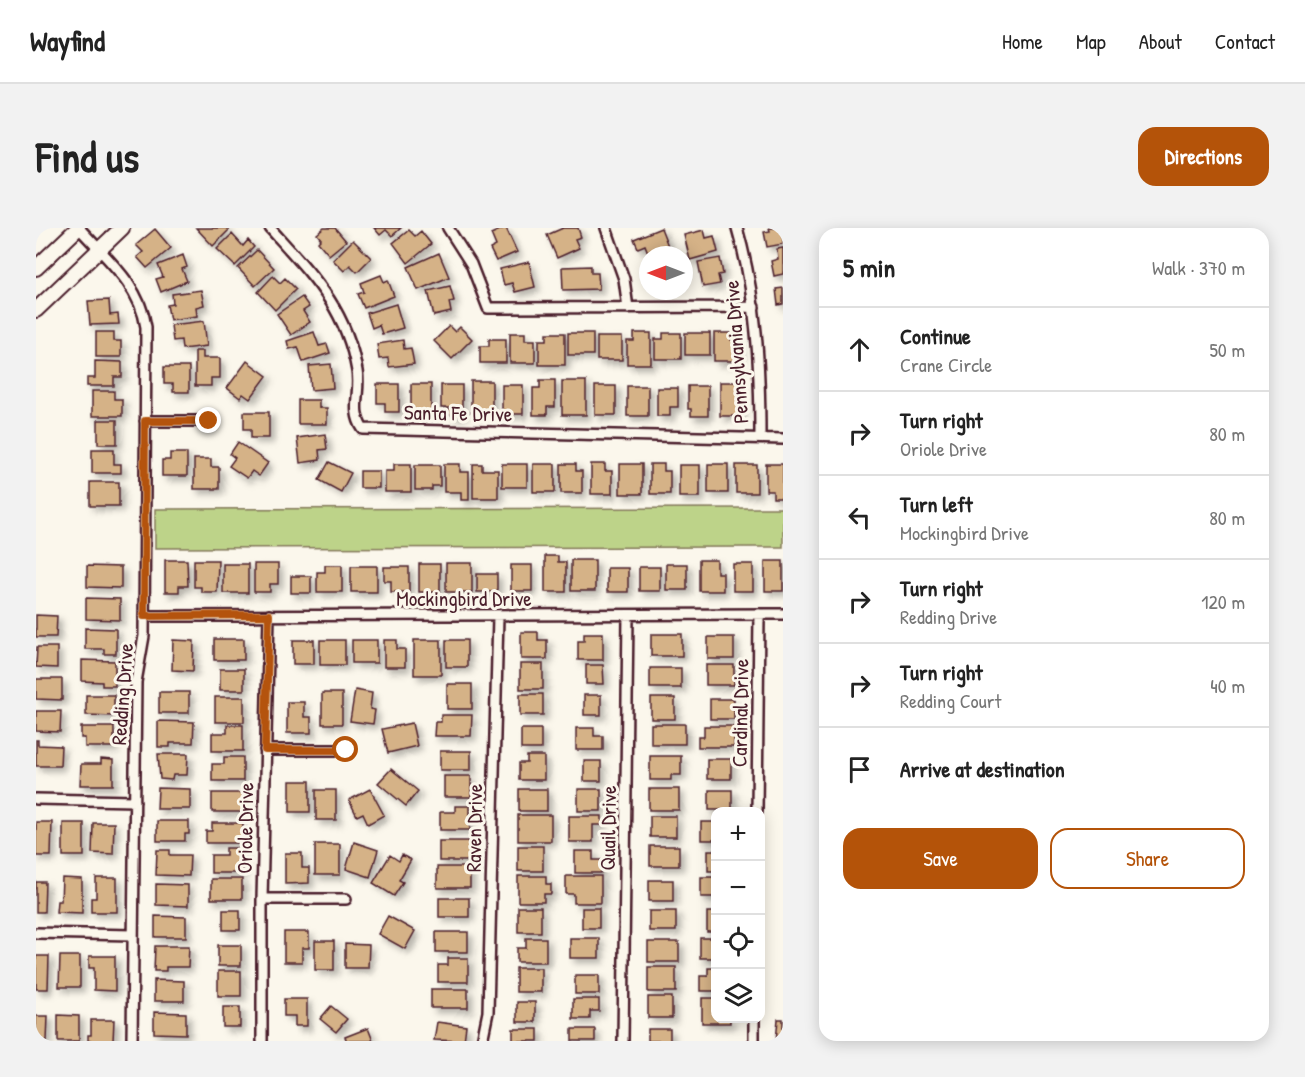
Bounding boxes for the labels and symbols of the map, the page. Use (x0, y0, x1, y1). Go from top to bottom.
north arrow (639, 246, 693, 300)
street label: Pennsylvania Drive (717, 279, 755, 425)
street label: Santa Fe Drive (404, 398, 512, 428)
route end (195, 407, 221, 433)
street label: Mockingbird Drive (396, 584, 532, 613)
street label: Redding Drive (104, 642, 140, 746)
street label: Cardinal Drive (725, 659, 755, 767)
route start (332, 736, 358, 762)
street label: Oriole Drive (230, 782, 260, 874)
street label: Raven Drive (459, 784, 489, 872)
street label: Quail Drive (593, 785, 623, 871)

